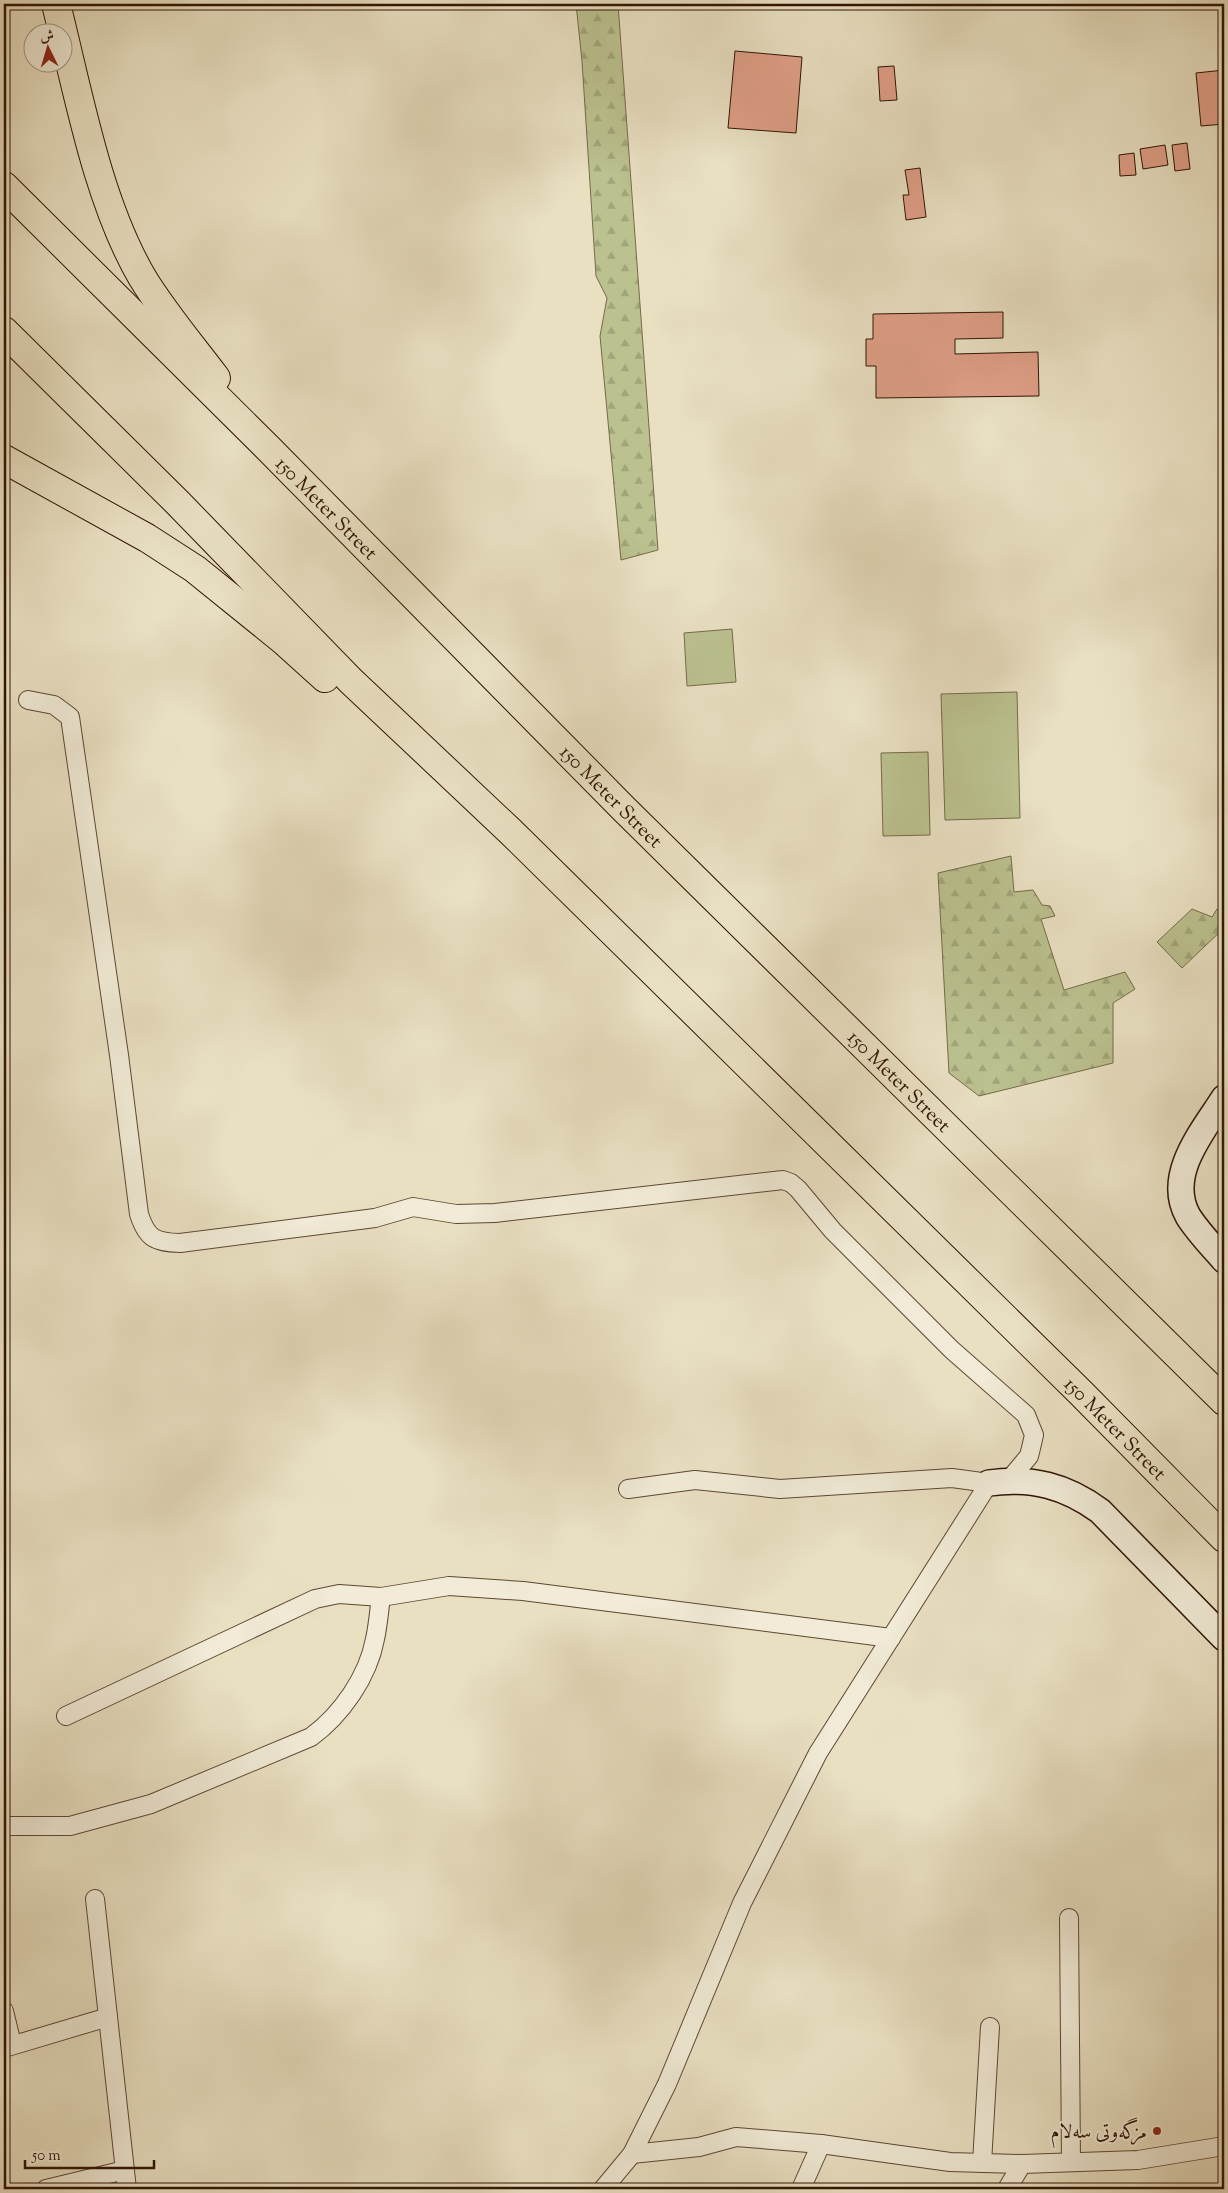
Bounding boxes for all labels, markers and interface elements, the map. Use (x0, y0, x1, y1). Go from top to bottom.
north arrow (22, 22, 72, 72)
text: ش (39, 26, 55, 48)
street label: 150 Meter Street (267, 451, 383, 568)
street label: 150 Meter Street (552, 740, 668, 856)
street label: 150 Meter Street (839, 1025, 956, 1141)
street label: 150 Meter Street (1056, 1372, 1172, 1488)
place label: مزگەوتی سەلام (1050, 2117, 1147, 2149)
marker: مزگەوتی سەلام (1151, 2125, 1163, 2137)
scale bar (25, 2138, 154, 2170)
text: 50 m (31, 2146, 61, 2167)

